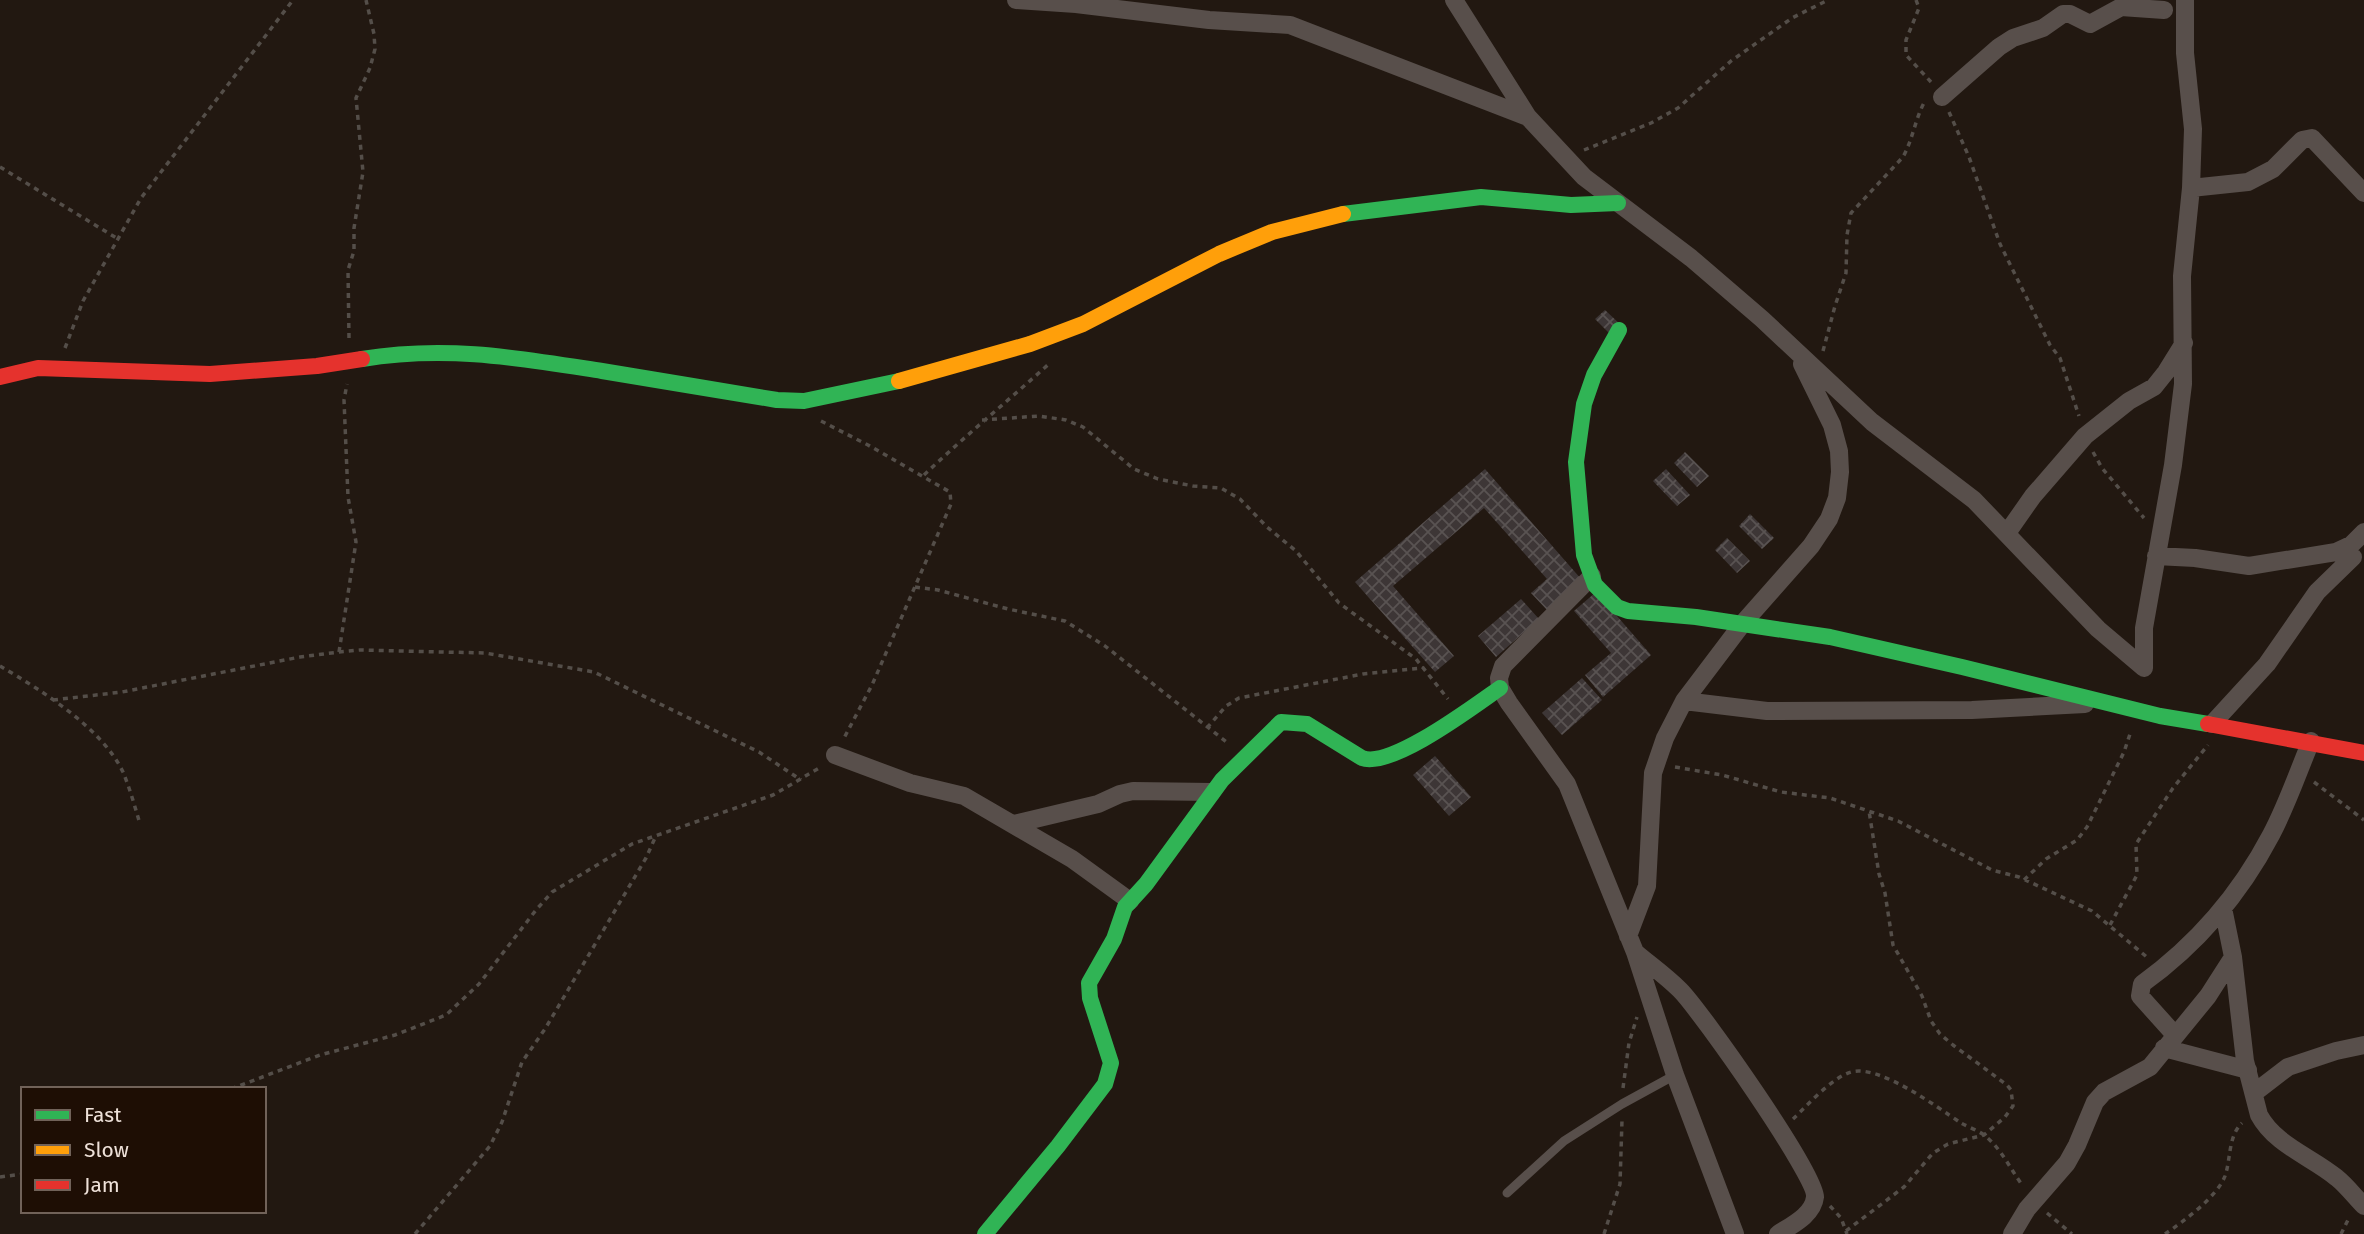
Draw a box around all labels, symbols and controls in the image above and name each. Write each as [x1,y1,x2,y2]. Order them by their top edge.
legend [21,1087,266,1213]
text: Fast [84,1102,122,1128]
text: Slow [84,1137,129,1163]
text: Jam [84,1172,120,1198]

